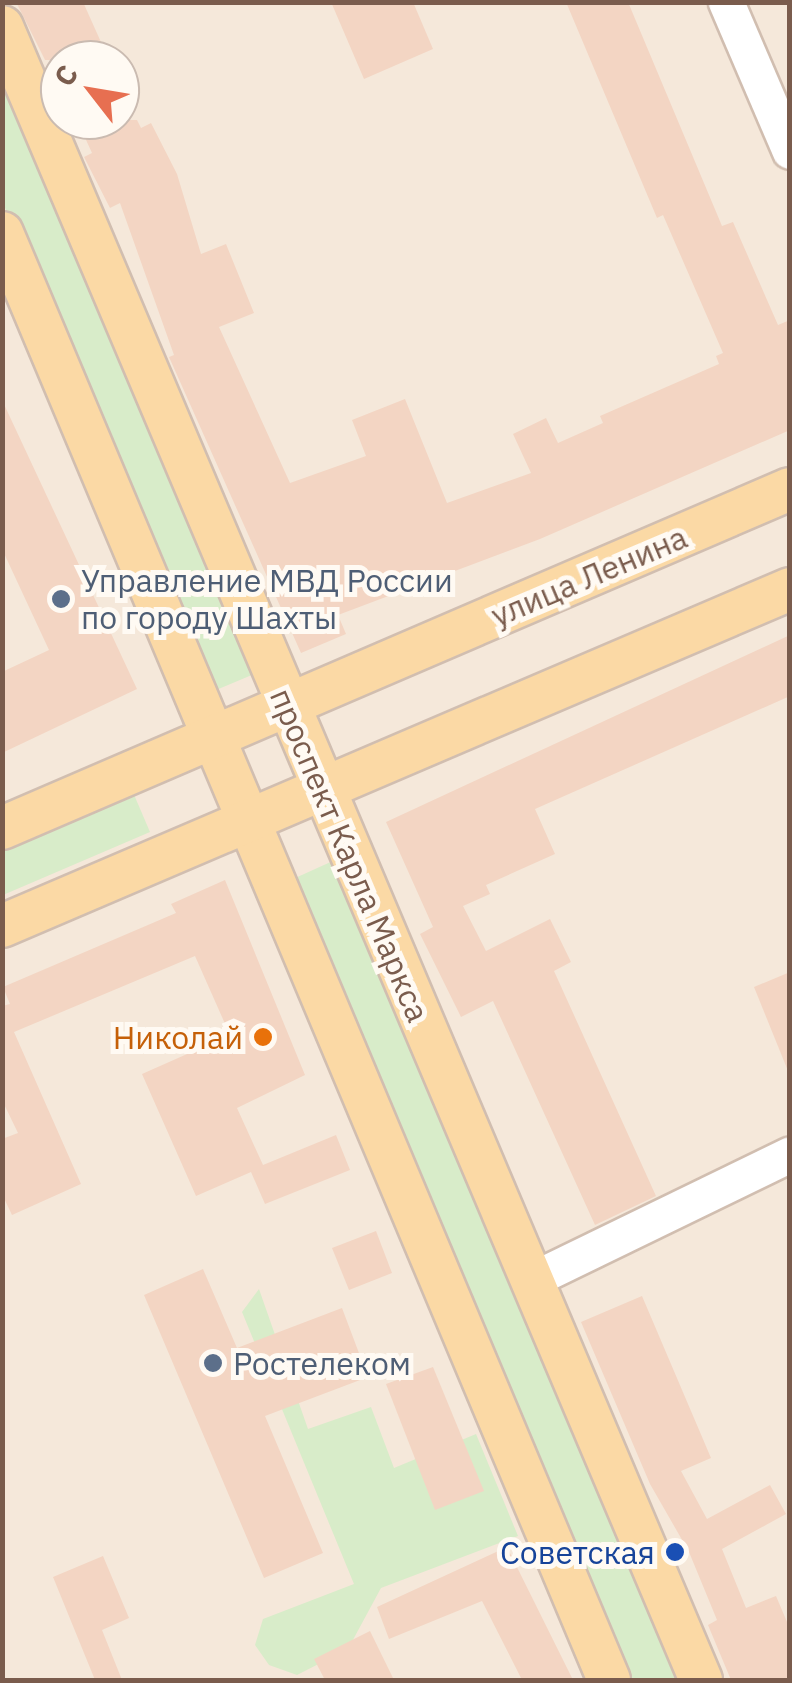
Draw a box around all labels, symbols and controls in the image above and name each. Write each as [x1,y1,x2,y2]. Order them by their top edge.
north arrow [40,40,140,140]
text: С [45,58,86,93]
street label: улица Ленина [485,517,693,635]
place label: Управление МВД России по городу Шахты [81,562,453,637]
marker: Управление МВД России по городу Шахты [50,588,72,610]
street label: проспект Карла Маркса [262,683,438,1027]
place label: Николай [113,1018,243,1056]
marker: Николай [252,1026,274,1048]
place label: Ростелеком [233,1344,411,1382]
marker: Ростелеком [202,1352,224,1374]
place label: Советская [500,1533,655,1571]
marker: Советская [664,1541,686,1563]

